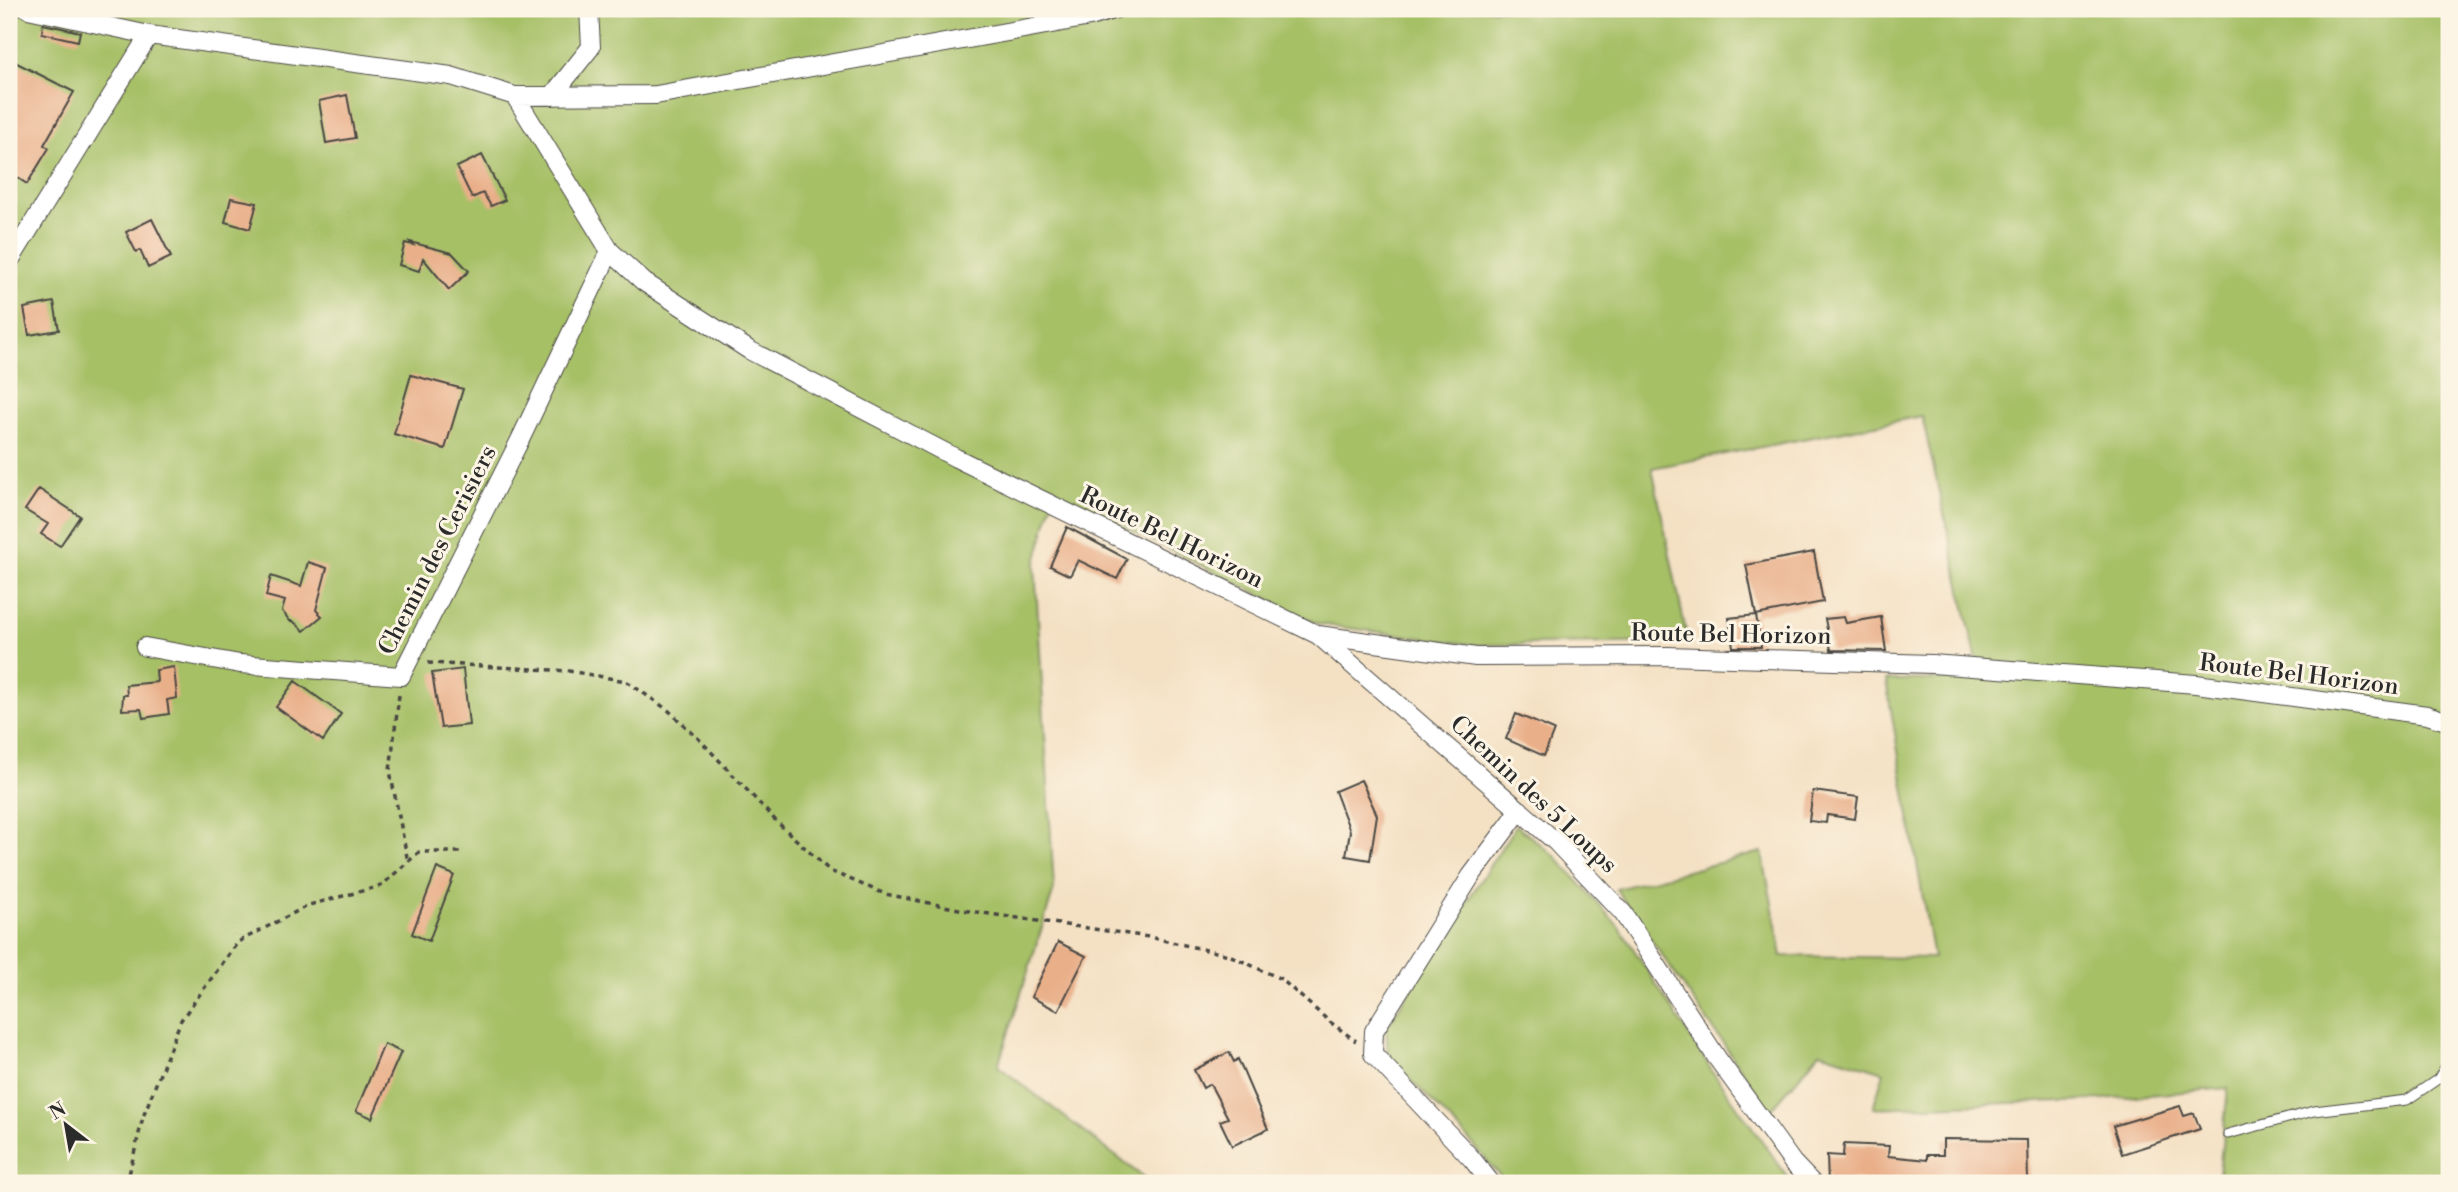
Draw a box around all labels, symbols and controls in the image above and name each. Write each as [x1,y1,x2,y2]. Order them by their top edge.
street label: Chemin des Cerisiers [372,441,504,660]
street label: Route Bel Horizon [1075,480,1268,595]
street label: Route Bel Horizon [1630,618,1832,652]
street label: Route Bel Horizon [2197,648,2400,702]
street label: Chemin des 5 Loups [1443,709,1623,880]
north arrow [32,1090,102,1160]
text: N [45,1097,70,1125]

